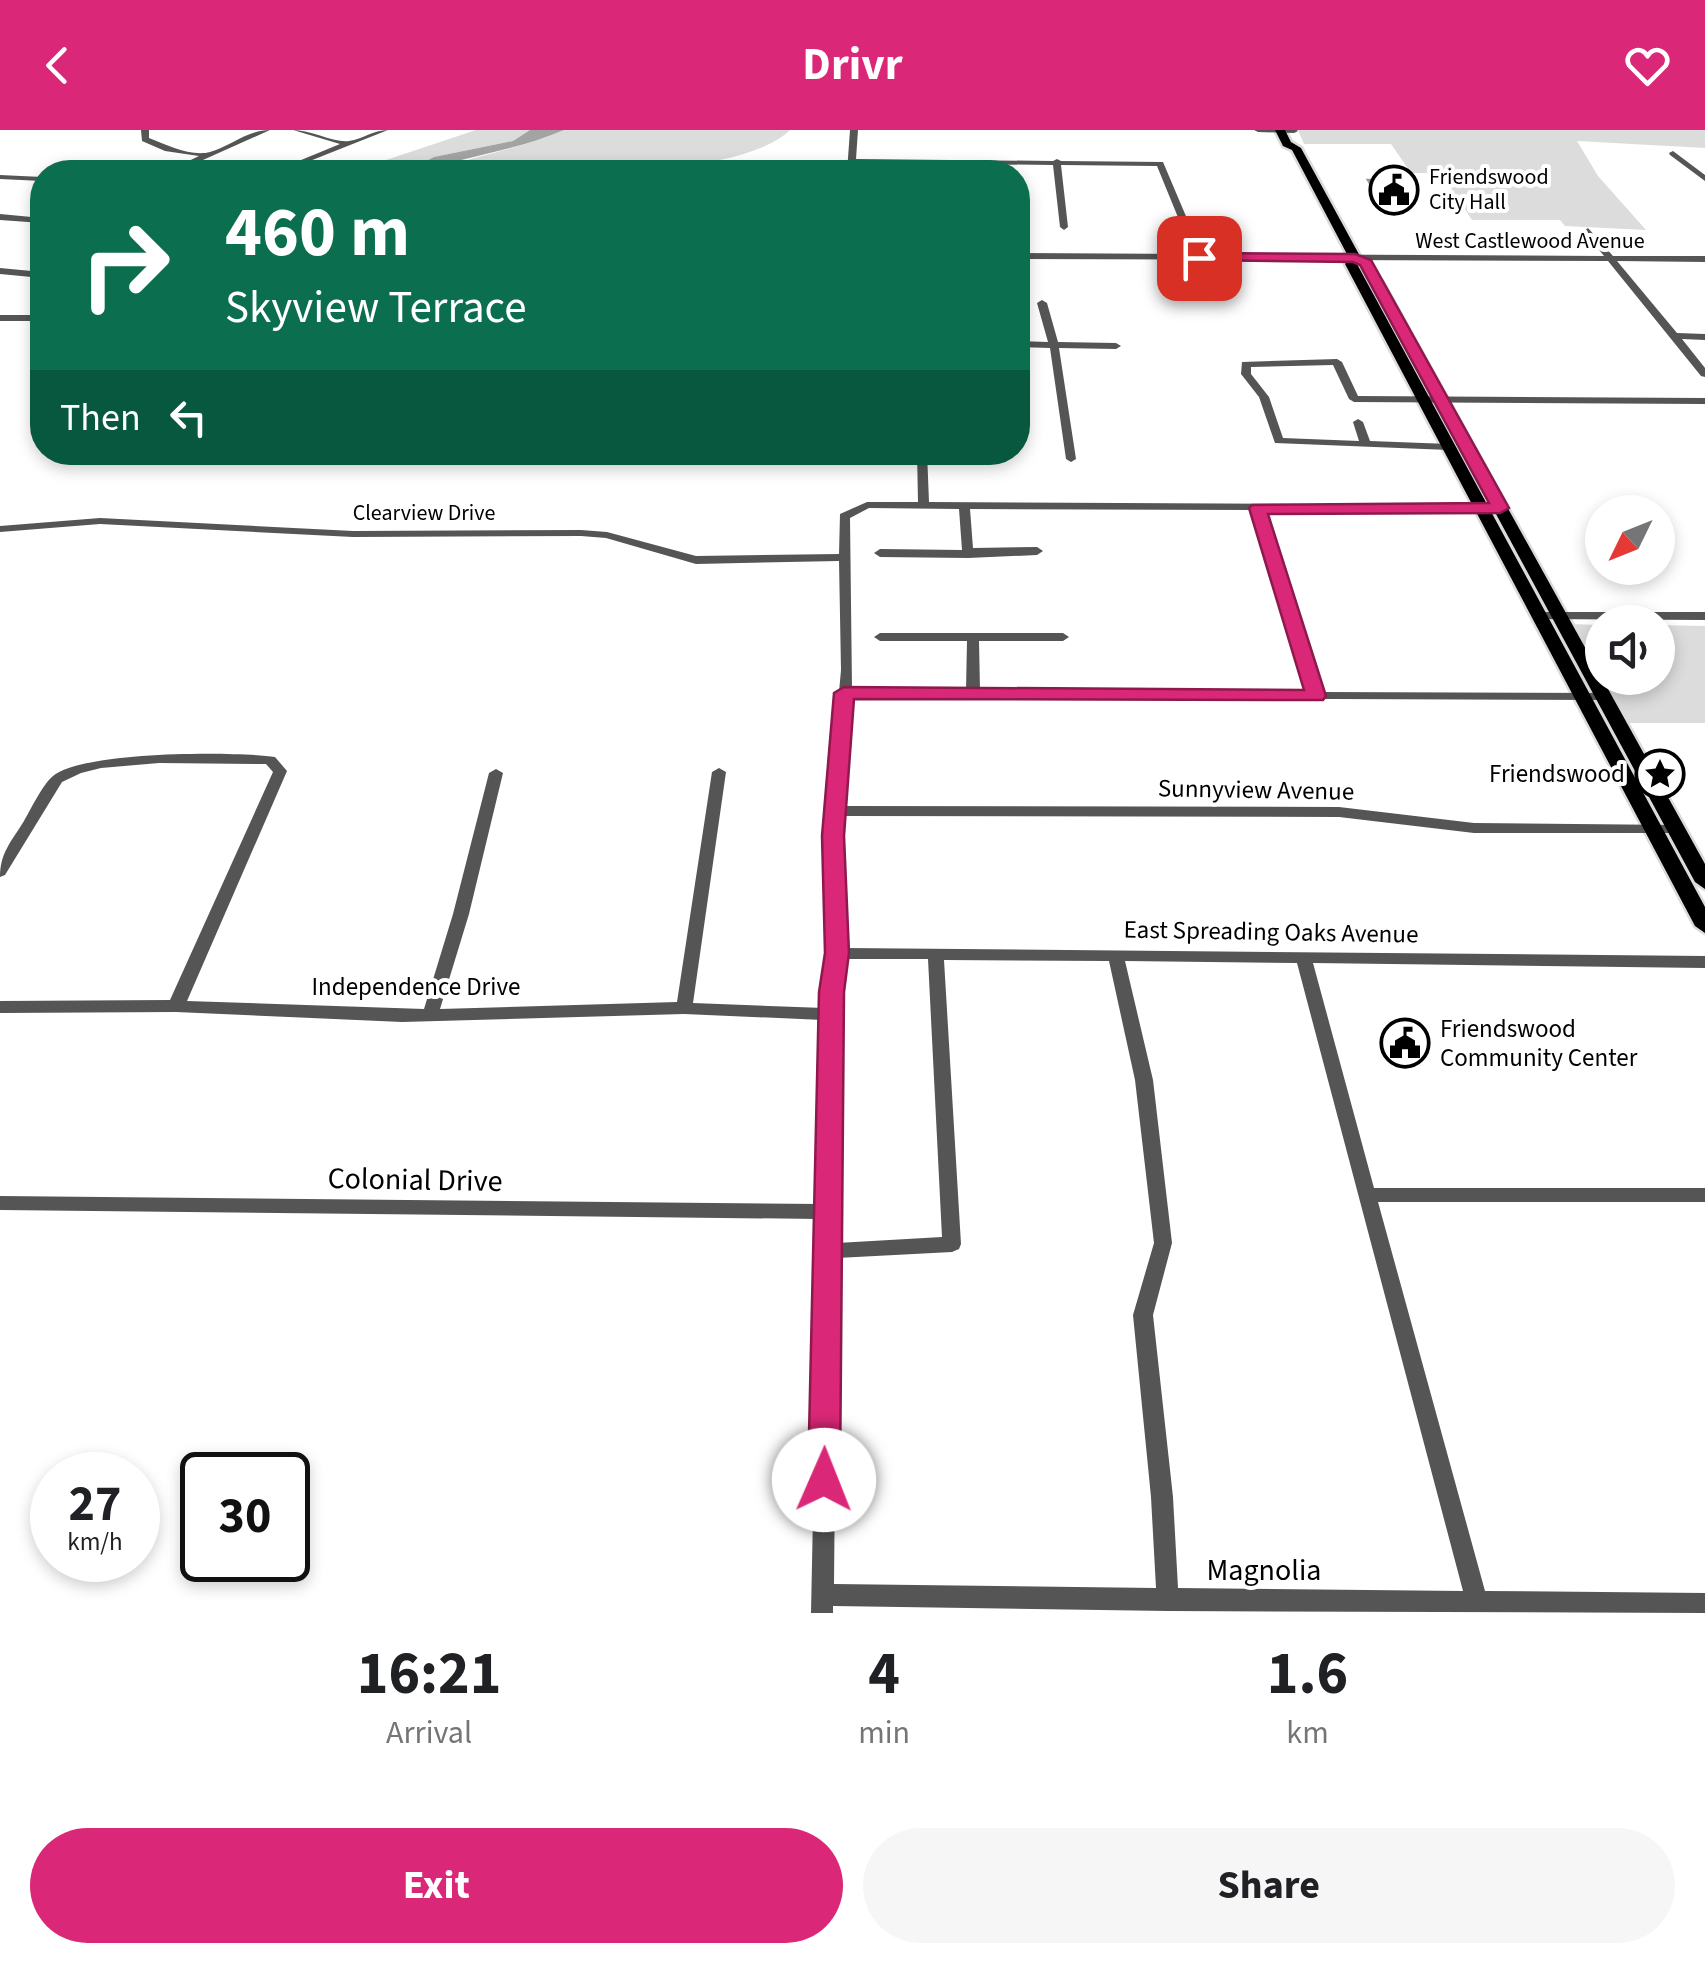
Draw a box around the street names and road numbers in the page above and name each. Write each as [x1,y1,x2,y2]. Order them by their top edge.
street label: West Castlewood Avenue [1415,225,1645,257]
street label: Clearview Drive [353,497,495,529]
street label: Sunnyview Avenue [1158,770,1354,810]
street label: East Spreading Oaks Avenue [1123,911,1419,953]
street label: Independence Drive [312,969,520,1005]
street label: Colonial Drive [327,1157,503,1203]
street label: Magnolia [1207,1549,1321,1592]

